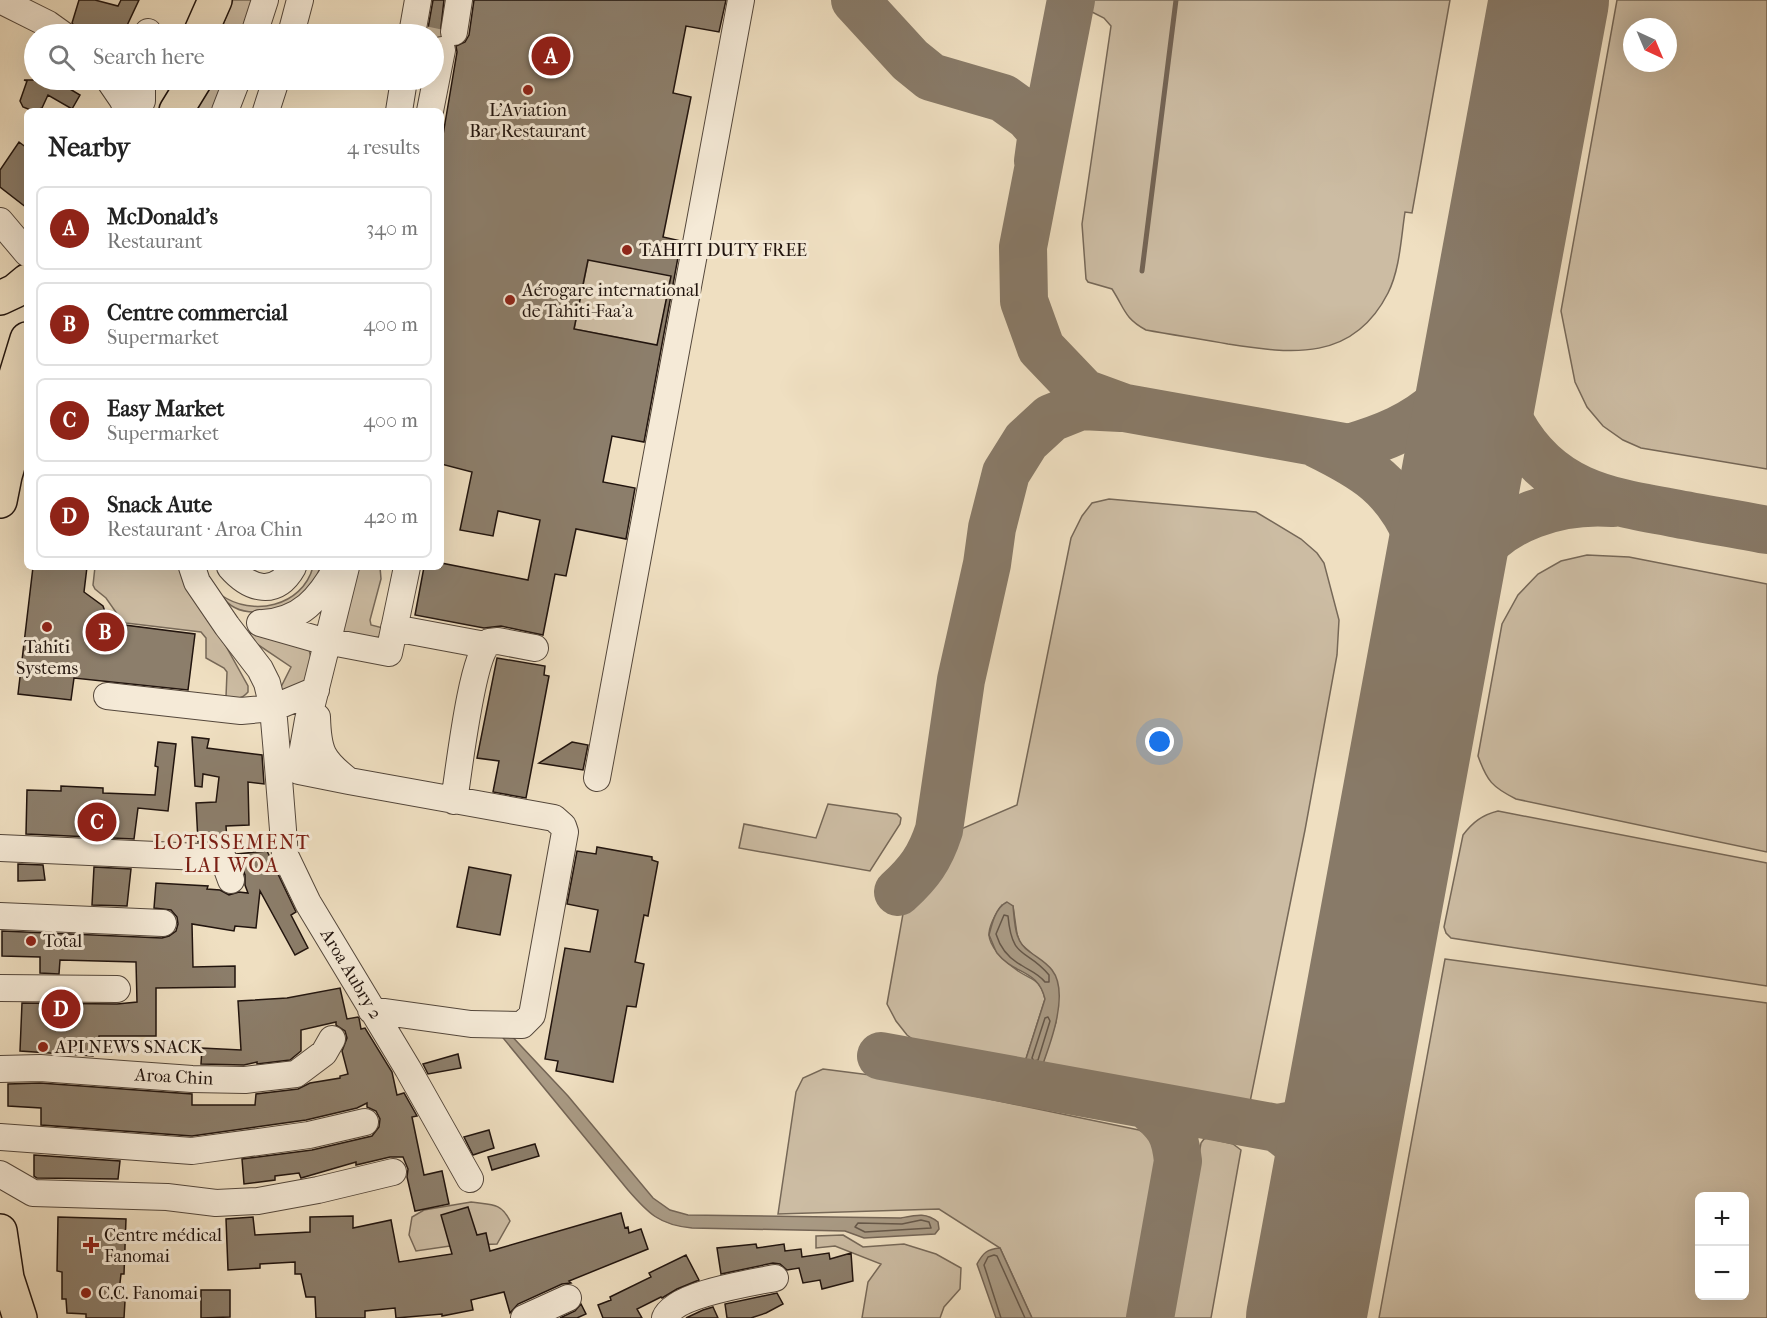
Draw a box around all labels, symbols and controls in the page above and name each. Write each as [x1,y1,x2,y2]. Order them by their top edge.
north arrow [1623,18,1677,72]
search box [24,24,444,90]
pin: A [532,34,570,78]
icon: search [45,41,78,74]
text: Search here [93,44,205,70]
marker: L’Aviation Bar Restaurant [521,83,535,97]
place label: L’Aviation Bar Restaurant [469,100,587,142]
text: Nearby [48,132,130,163]
text: 4 results [347,136,420,159]
text: McDonald's [107,204,218,230]
text: A [63,217,76,240]
text: 340 m [366,217,418,240]
text: Restaurant [107,230,203,253]
place label: TAHITI DUTY FREE [639,240,807,261]
marker: TAHITI DUTY FREE [620,243,634,257]
place label: Aérogare international de Tahiti-Faa'a [521,280,699,322]
marker: Aérogare international de Tahiti-Faa'a [503,293,517,307]
text: Centre commercial [107,300,288,326]
text: B [63,313,76,336]
text: 400 m [363,313,418,336]
text: Supermarket [107,326,219,349]
text: Easy Market [107,396,224,422]
text: C [63,409,76,432]
text: 400 m [363,409,418,432]
text: Supermarket [107,422,219,445]
text: Snack Aute [107,492,212,518]
text: D [62,505,77,528]
text: 420 m [364,505,418,528]
text: Restaurant · Aroa Chin [107,518,302,541]
pin: B [86,610,124,654]
marker: Tahiti Systems [40,620,54,634]
place label: Tahiti Systems [16,637,78,679]
your location [1145,727,1174,756]
pin: C [78,800,116,844]
district label: LOTISSEMENT LAI WOA [153,831,311,877]
street label: Aroa Aubry 2 [315,924,386,1023]
place label: Total [43,931,82,952]
marker: Total [24,934,38,948]
pin: D [42,986,80,1032]
place label: API NEWS SNACK [54,1037,204,1058]
marker: API NEWS SNACK [36,1040,50,1054]
street label: Aroa Chin [133,1064,214,1090]
map controls [1695,1192,1749,1300]
button: + [1695,1192,1749,1246]
place label: Centre médical Fanomai [104,1225,222,1267]
marker: Centre médical Fanomai [82,1236,100,1254]
button: − [1695,1246,1749,1300]
place label: C.C. Fanomai [98,1283,199,1304]
marker: C.C. Fanomai [79,1286,93,1300]

